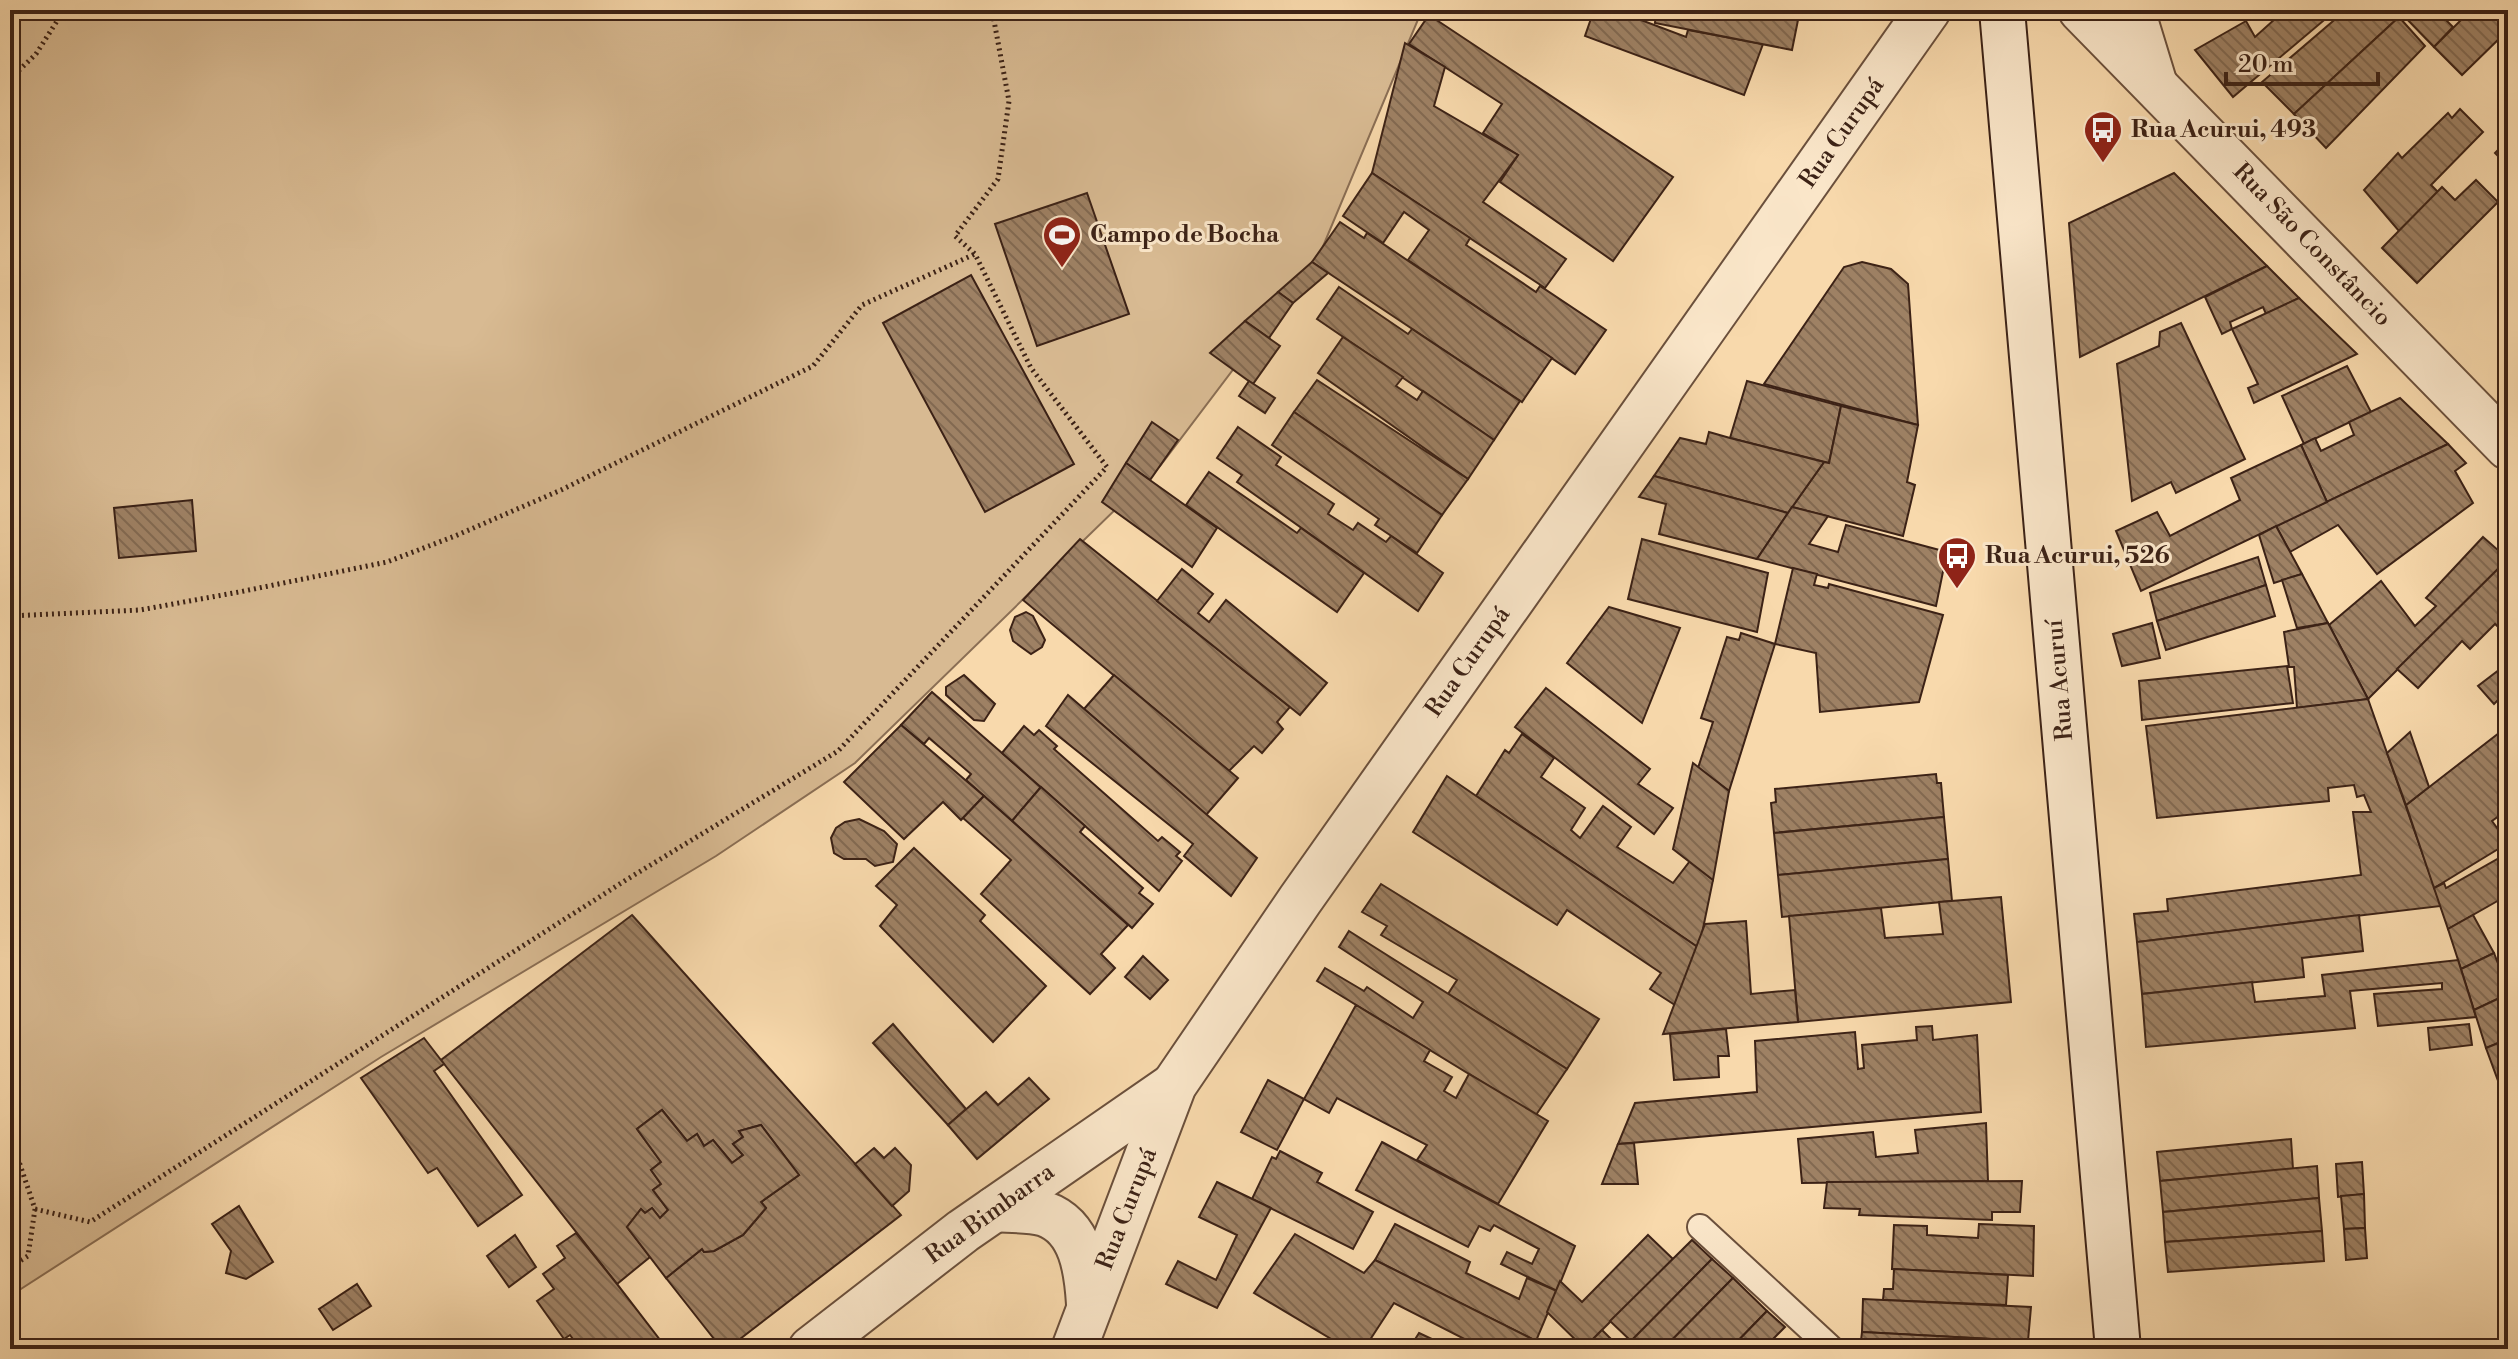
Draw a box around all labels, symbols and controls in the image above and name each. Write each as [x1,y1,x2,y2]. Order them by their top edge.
scale bar [2226,36,2378,86]
text: 20 m [2238,50,2294,80]
street label: Rua Curupá [1793,71,1892,194]
bus stop icon: Rua Acurui, 493 [2082,109,2124,164]
place label: Rua Acurui, 493 [2131,115,2316,145]
street label: Rua São Constâncio [2226,157,2398,333]
sports icon: Campo de Bocha [1041,214,1083,269]
place label: Campo de Bocha [1090,220,1280,250]
bus stop icon: Rua Acurui, 526 [1936,535,1978,590]
place label: Rua Acurui, 526 [1985,541,2170,571]
street label: Rua Curupá [1419,600,1518,723]
street label: Rua Acuruí [2040,617,2080,742]
street label: Rua Curupá [1090,1143,1164,1274]
street label: Rua Bimbarra [920,1157,1061,1271]

